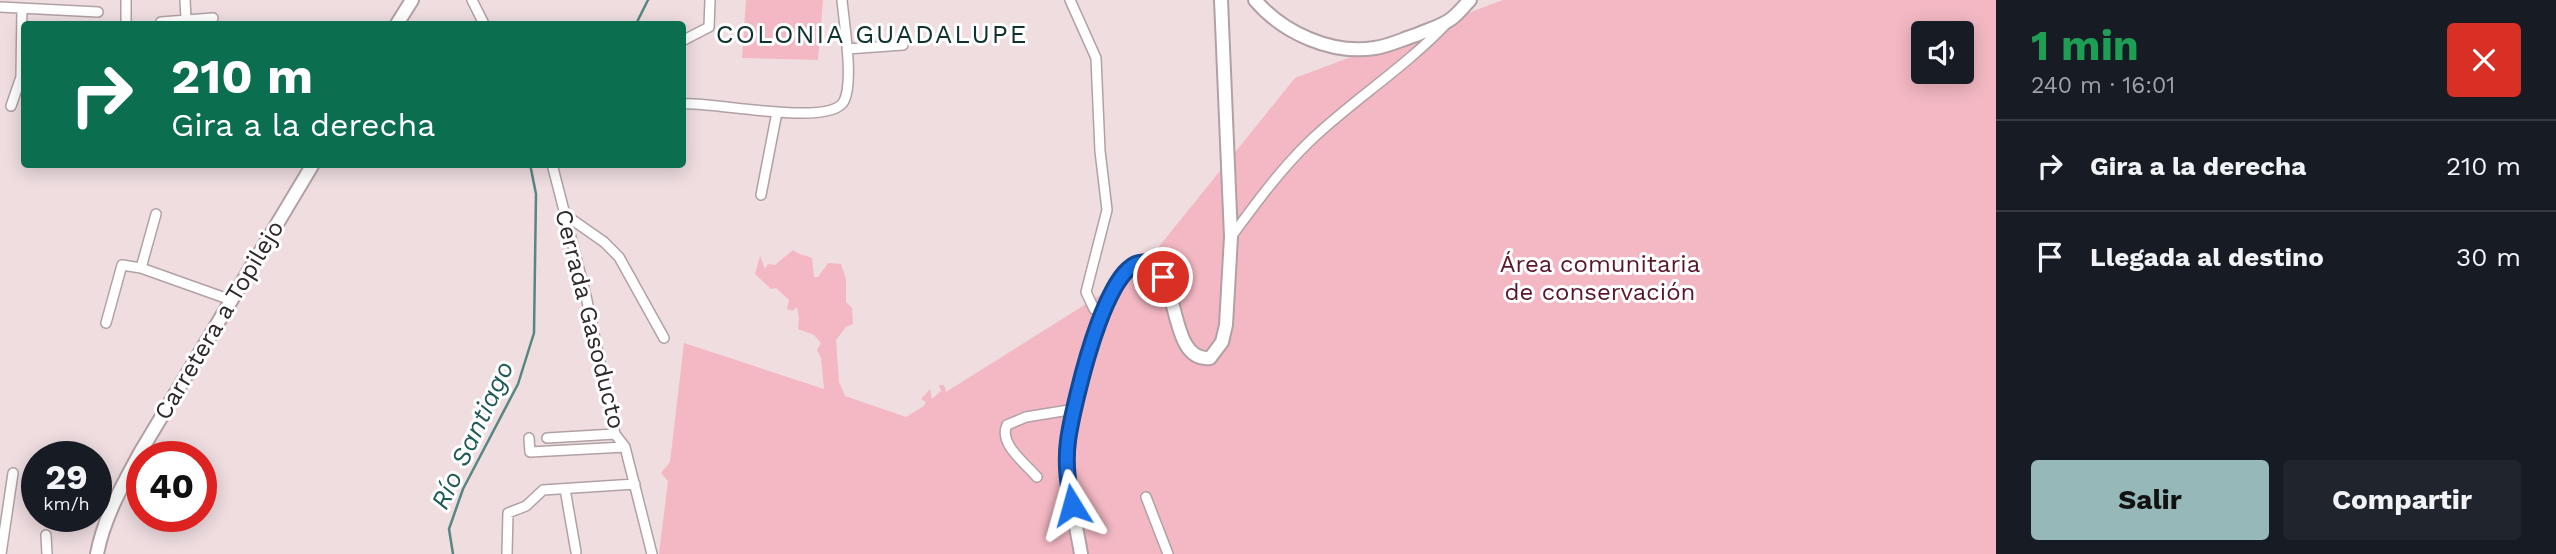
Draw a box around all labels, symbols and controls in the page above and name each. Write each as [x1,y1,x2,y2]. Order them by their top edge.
district label: COLONIA GUADALUPE [716,19,1028,49]
map controls [1911,21,1974,84]
button: sound [1911,21,1974,84]
text: 1 min [2031,21,2139,70]
button: close [2447,23,2521,97]
text: 210 m [171,47,313,105]
icon: right [56,49,147,140]
text: 240 m · 16:01 [2031,72,2175,99]
text: Gira a la derecha [171,106,435,144]
icon: right [2031,147,2069,185]
text: Gira a la derecha [2090,151,2306,181]
text: 210 m [2446,151,2521,181]
street label: Cerrada Gasoducto [549,206,631,432]
street label: Carretera a Topilejo [148,215,290,425]
icon: arrive [2031,238,2069,276]
text: Llegada al destino [2090,242,2324,272]
text: 30 m [2456,242,2521,272]
pin [1133,247,1193,307]
park label: Área comunitaria de conservación [1500,250,1700,306]
icon: arrive [1144,258,1182,296]
water label: Río Santiago [425,356,519,514]
speed limit sign: 40 [126,441,217,532]
text: 29 [45,456,88,498]
button: Salir [2031,460,2269,540]
button: Compartir [2283,460,2521,540]
position arrow [1035,468,1109,542]
text: km/h [43,493,90,514]

